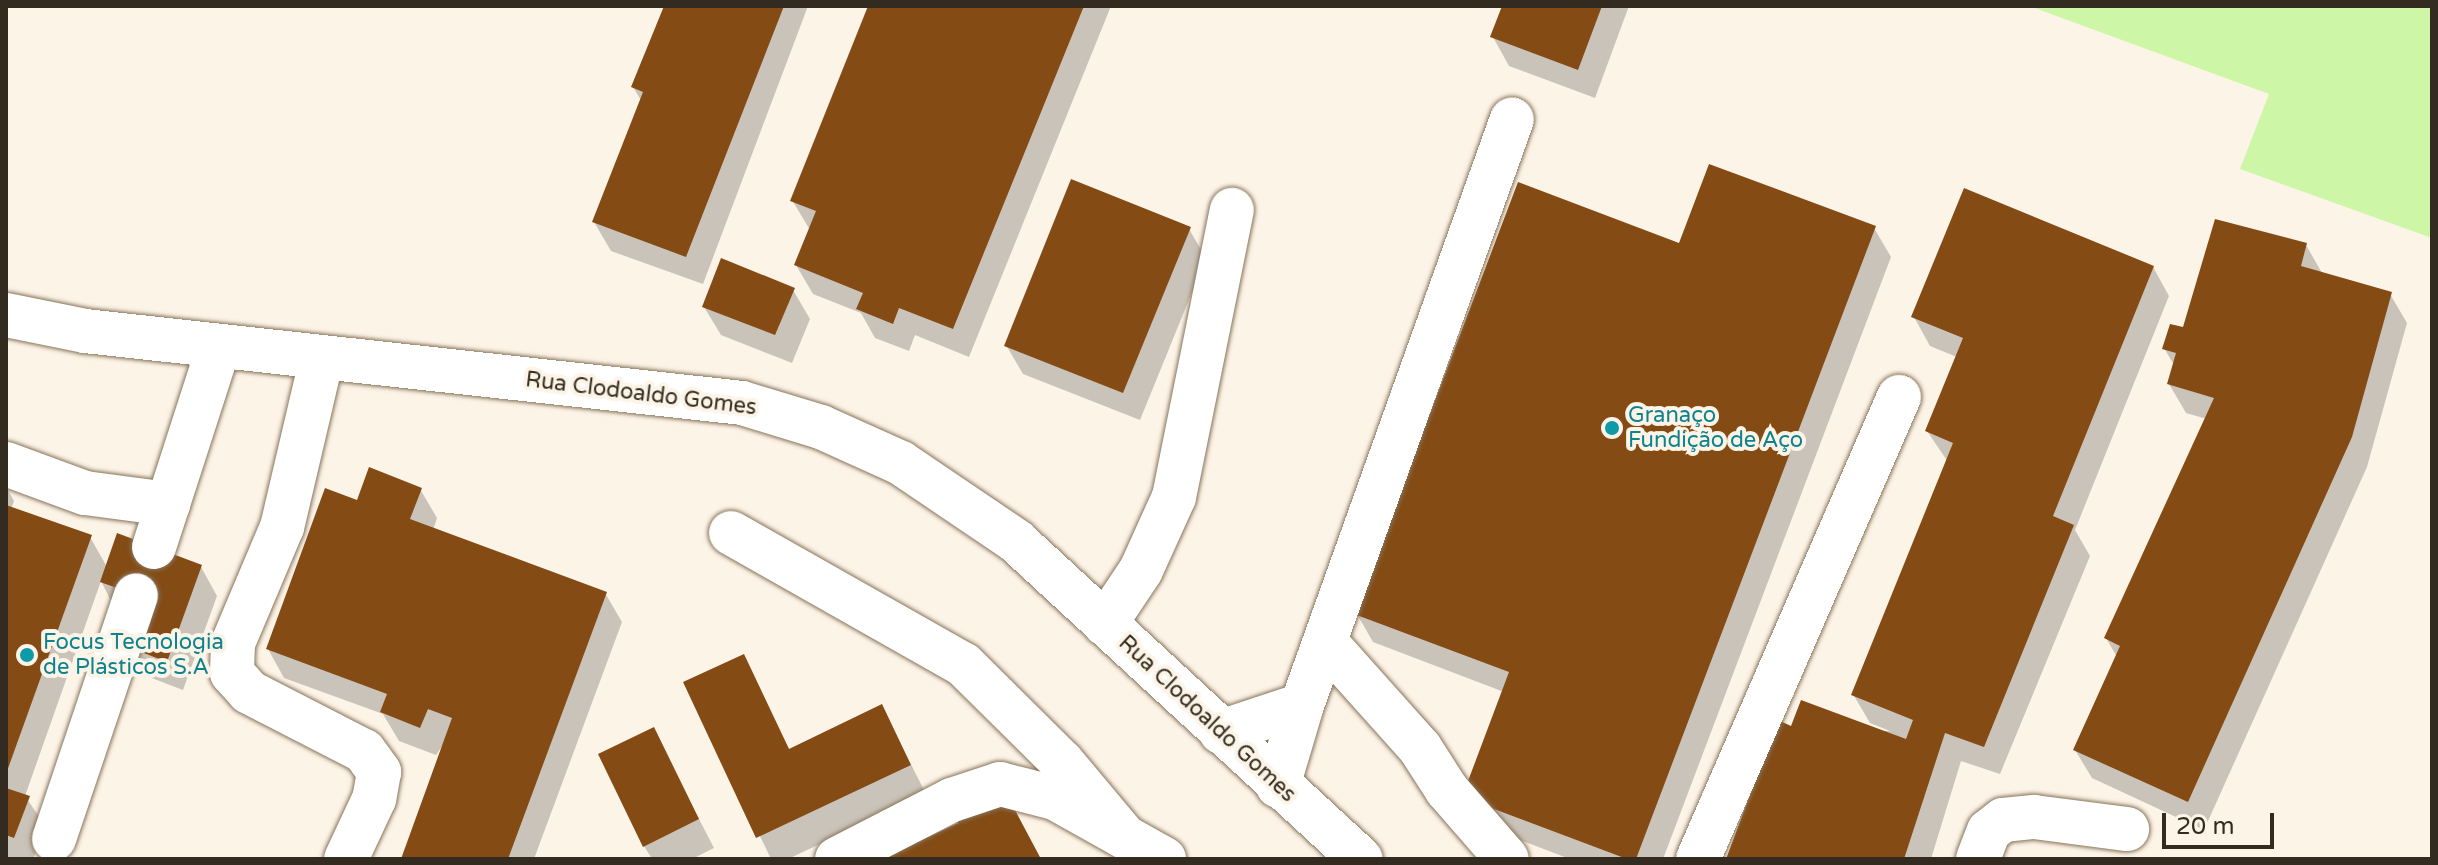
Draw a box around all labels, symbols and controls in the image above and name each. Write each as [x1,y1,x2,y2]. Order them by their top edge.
street label: Rua Clodoaldo Gomes [524,367,758,421]
place label: Granaço Fundição de Aço [1628,402,1803,454]
marker: Granaço Fundição de Aço [1603,419,1621,437]
place label: Focus Tecnologia de Plásticos S.A [43,629,224,680]
street label: Rua Clodoaldo Gomes [1113,630,1301,808]
marker: Focus Tecnologia de Plásticos S.A [18,646,36,664]
scale bar [2166,797,2278,847]
text: 20 m [2176,812,2234,841]

